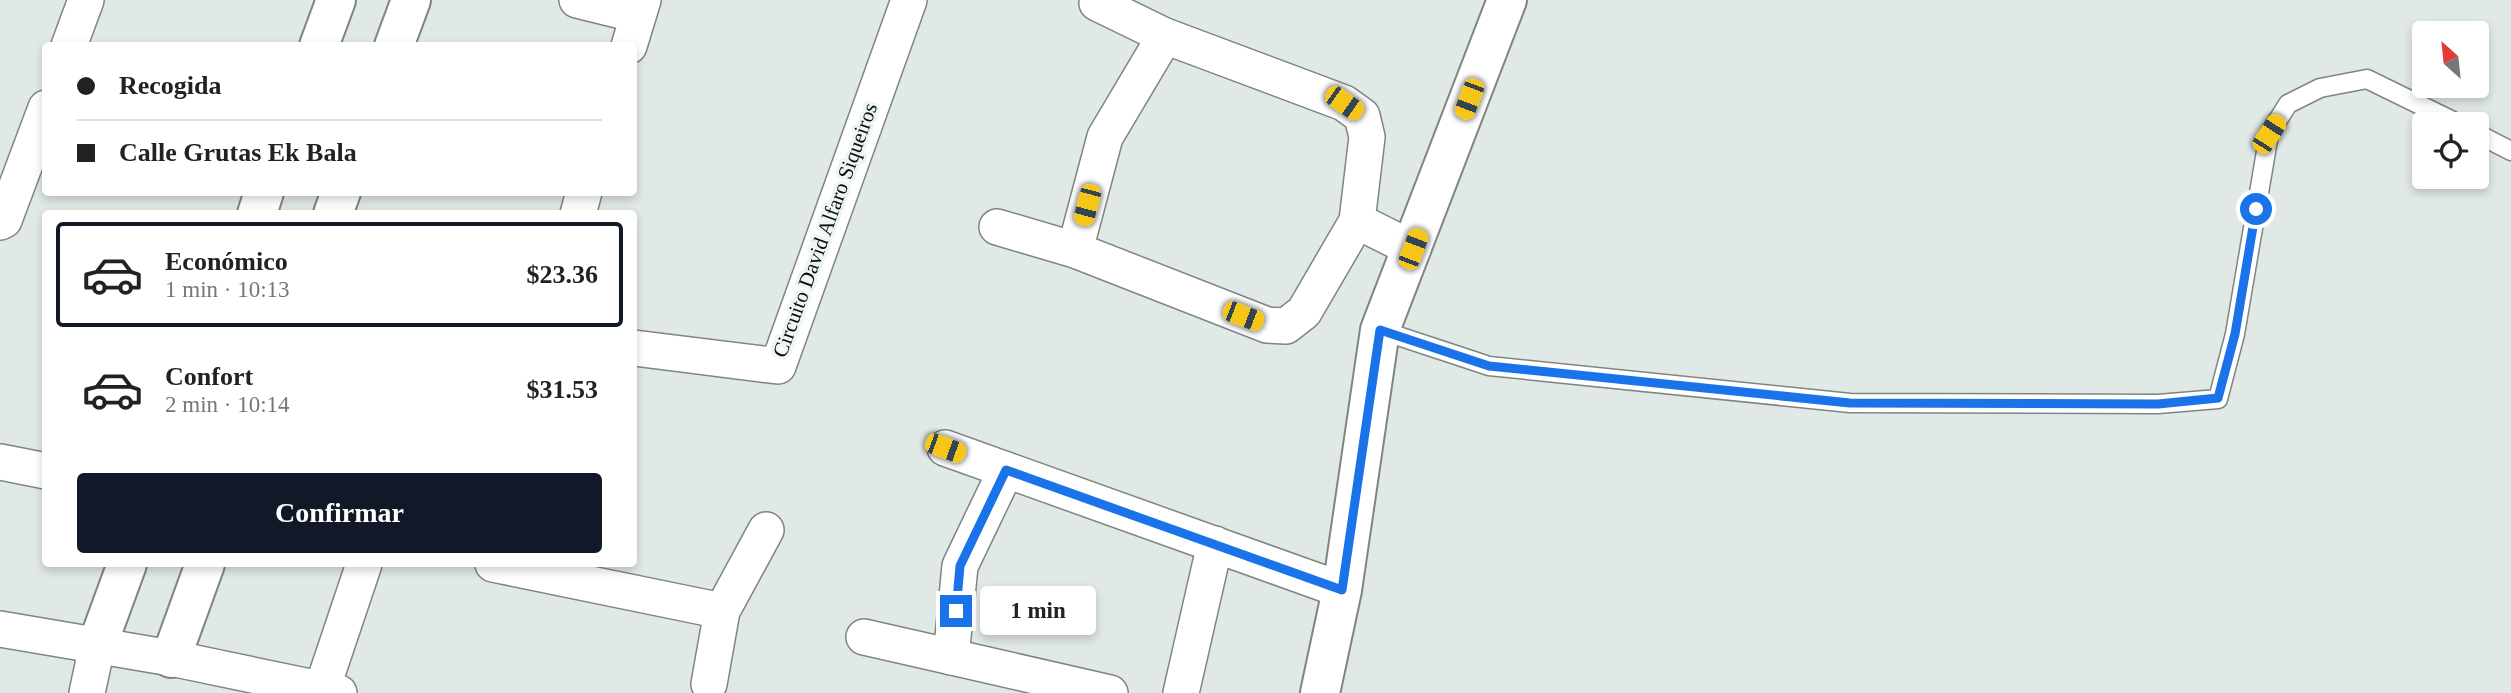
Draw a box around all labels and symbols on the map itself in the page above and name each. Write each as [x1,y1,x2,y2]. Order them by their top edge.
north arrow [2412,21,2488,98]
car [1452,76,1487,122]
car [1321,82,1368,124]
street label: Circuito David Alfaro Siqueiros [768,100,882,360]
car [2249,111,2290,157]
car [1072,182,1103,228]
route start [2240,193,2272,225]
car [1396,226,1431,272]
car [1220,299,1267,333]
car [922,431,969,465]
callout: 1 min [981,586,1096,636]
route end [940,595,972,627]

